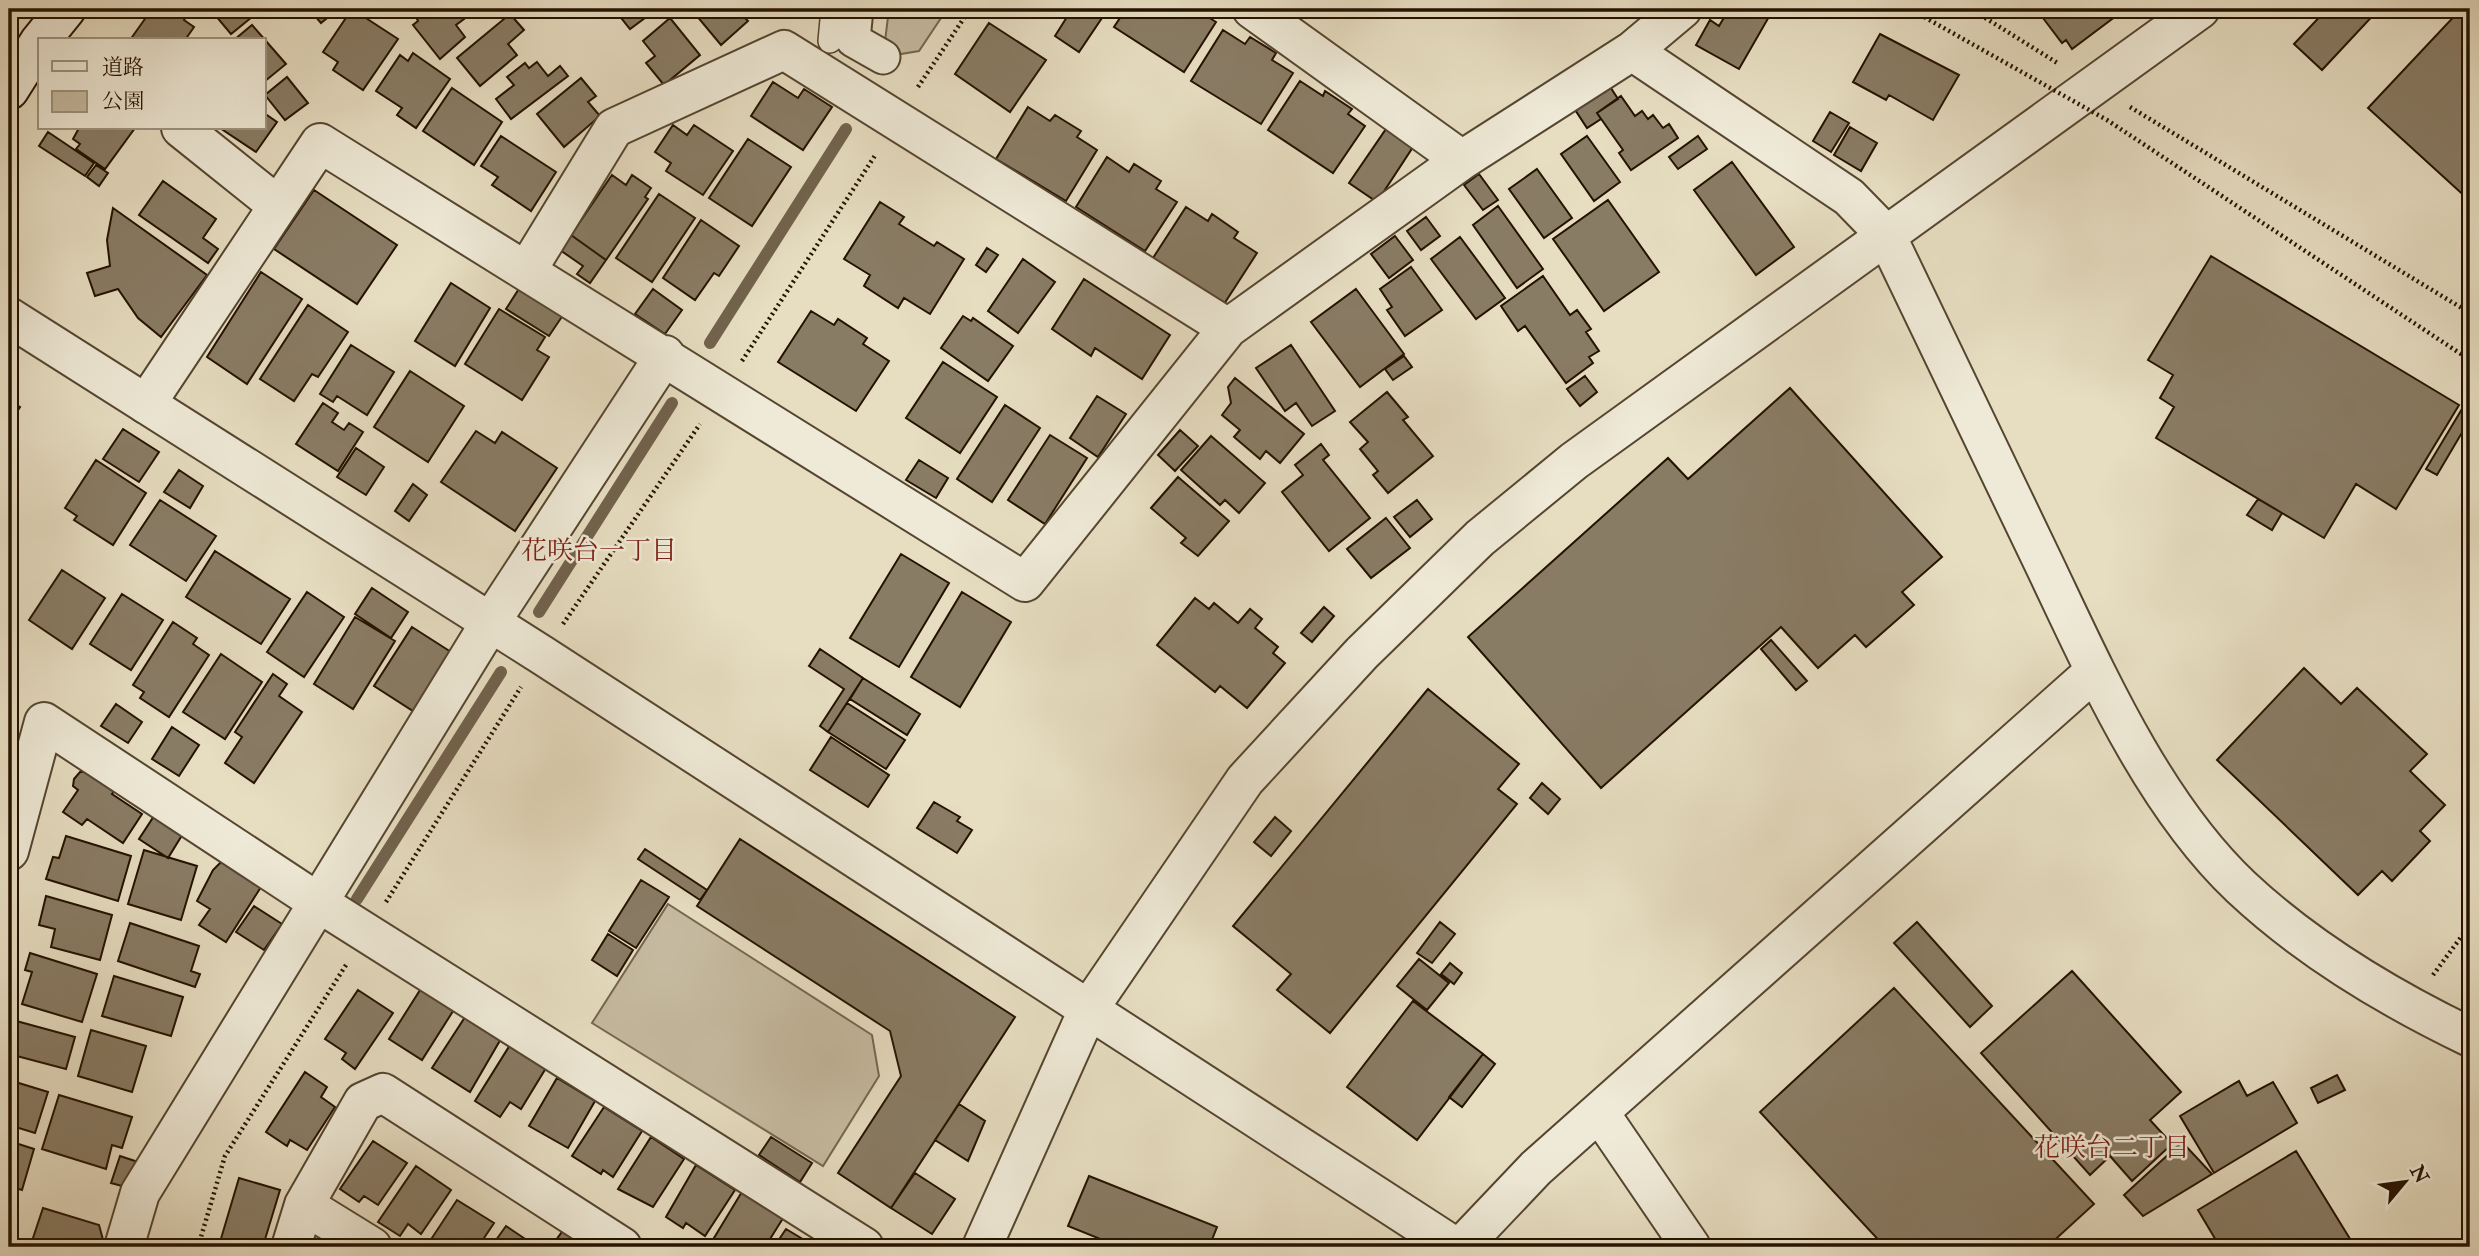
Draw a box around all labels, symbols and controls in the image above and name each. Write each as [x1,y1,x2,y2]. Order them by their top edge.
legend [38,38,266,130]
text: 道路 [102,54,144,81]
text: 公園 [102,88,144,115]
district label: 花咲台一丁目 [521,535,677,567]
district label: 花咲台二丁目 [2034,1132,2190,1164]
north arrow [2370,1148,2440,1218]
text: N [2404,1160,2434,1188]

